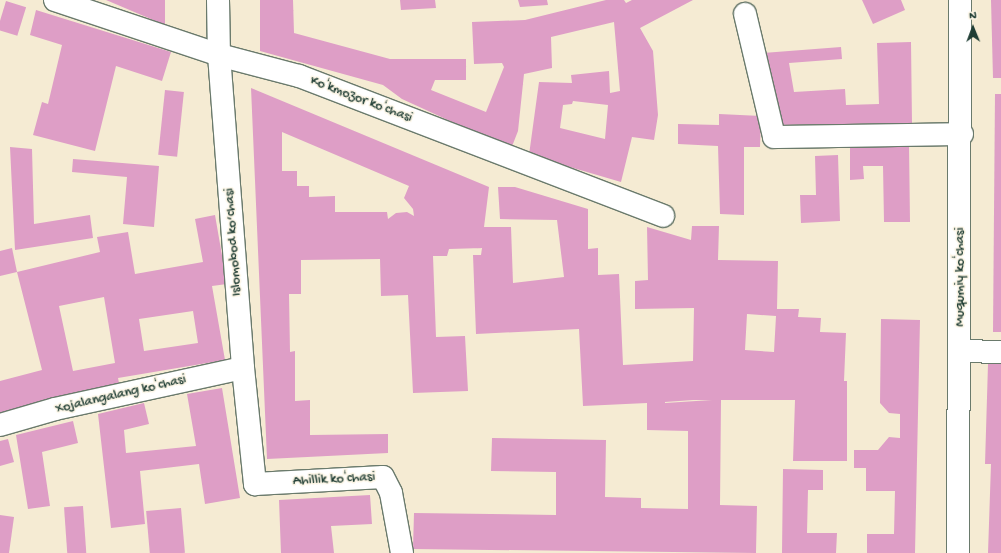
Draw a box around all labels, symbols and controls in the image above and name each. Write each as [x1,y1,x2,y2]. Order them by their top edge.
north arrow [953,8,993,48]
text: N [969,10,976,22]
street label: Koʻkmozor koʻchasi [308,73,414,127]
street label: Islomobod ko‘chasi [222,187,246,297]
street label: Muqumiy koʻchasi [953,227,969,327]
street label: Xojalangalang koʻchasi [54,372,188,418]
street label: Ahillik koʻchasi [292,469,376,491]

